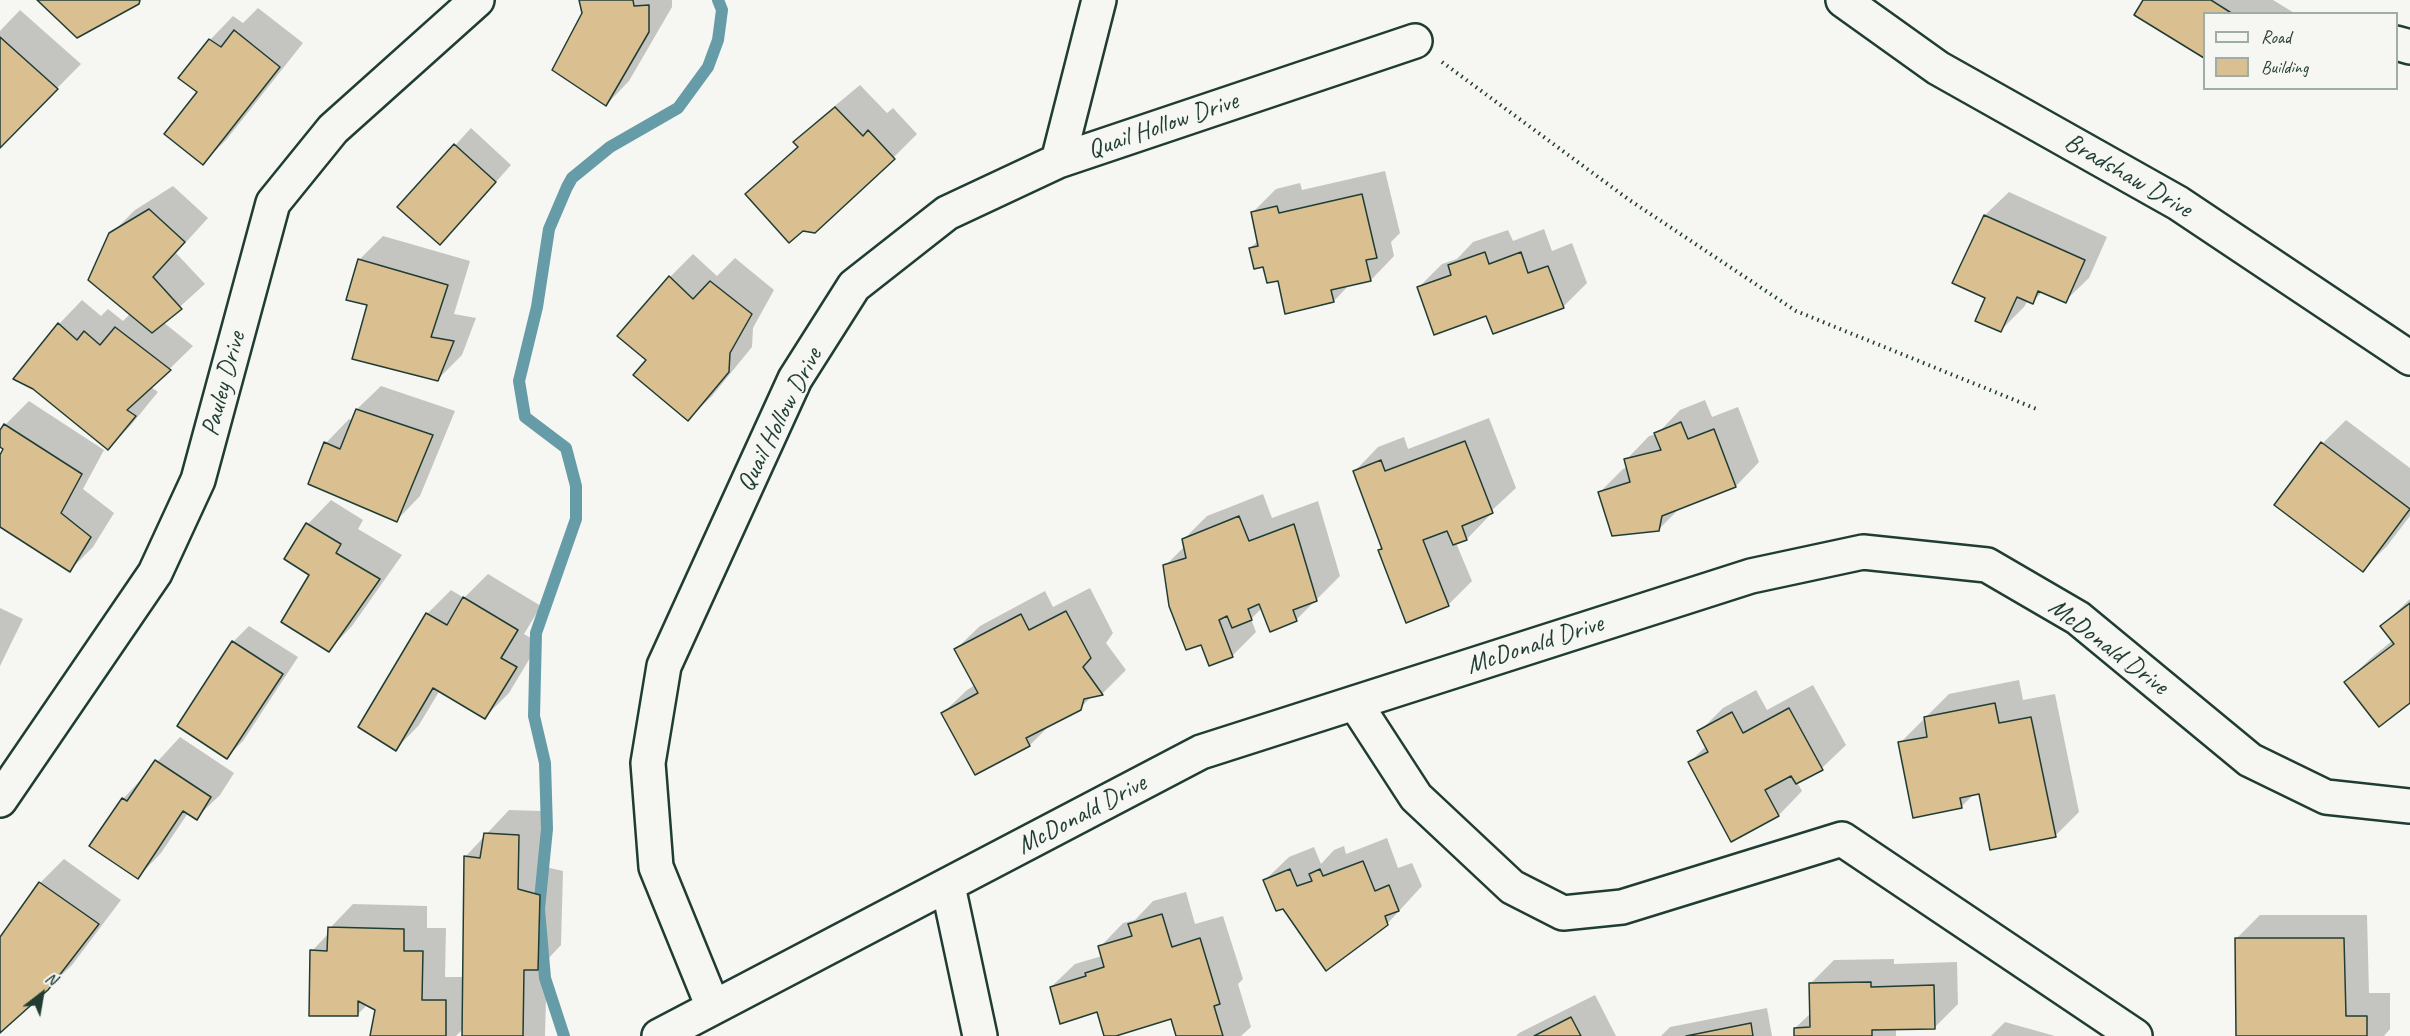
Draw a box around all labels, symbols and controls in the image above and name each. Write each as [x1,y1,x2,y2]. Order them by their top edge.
legend [2203,12,2398,90]
text: Road [2261,26,2291,48]
text: Building [2261,56,2308,78]
street label: Quail Hollow Drive [1084,86,1242,166]
street label: Bradshaw Drive [2059,127,2197,225]
street label: Pauley Drive [195,328,253,440]
street label: Quail Hollow Drive [730,343,830,497]
street label: McDonald Drive [2042,592,2174,702]
street label: McDonald Drive [1463,608,1607,682]
street label: McDonald Drive [1012,768,1152,862]
north arrow [12,964,72,1024]
text: N [42,967,61,990]

